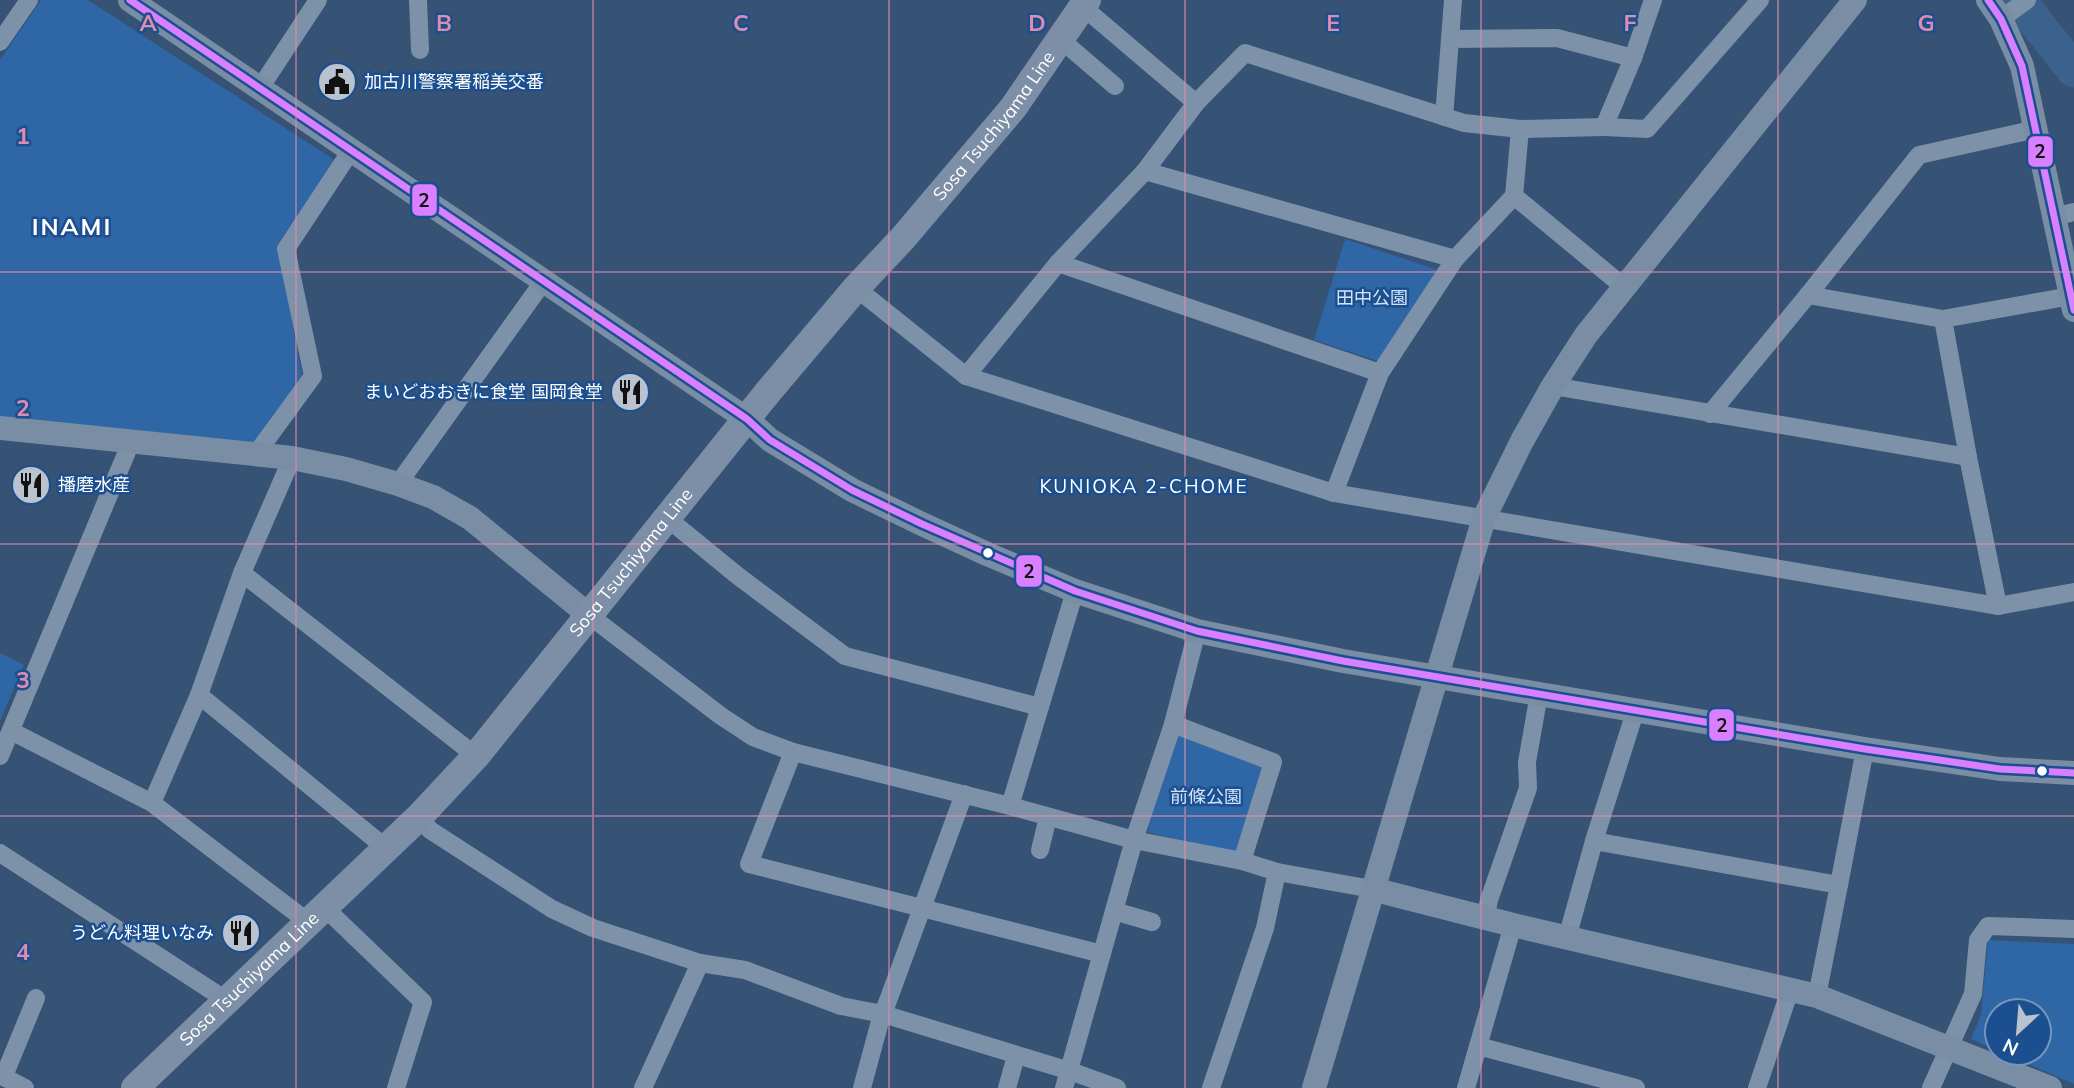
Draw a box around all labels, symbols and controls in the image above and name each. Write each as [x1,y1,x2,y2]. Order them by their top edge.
text: A [139,8,157,37]
text: B [436,8,452,37]
text: C [733,8,749,37]
text: D [1028,8,1046,37]
text: E [1326,8,1340,37]
text: F [1623,8,1637,37]
text: G [1917,8,1935,37]
street label: Sosa Tsuchiyama Line [928,46,1060,205]
public building icon: 加古川警察署稲美交番 [316,61,358,103]
place label: 加古川警察署稲美交番 [364,70,544,93]
text: 1 [16,121,30,150]
line badge: 2 [2027,135,2054,168]
text: 2 [2034,139,2046,163]
line badge: 2 [411,183,438,217]
text: 2 [418,188,430,212]
district label: INAMI [32,211,112,241]
park label: 田中公園 [1336,286,1408,309]
restaurant icon: まいどおおきに食堂 国岡食堂 [609,371,651,413]
place label: まいどおおきに食堂 国岡食堂 [364,380,603,403]
text: 2 [16,393,30,422]
restaurant icon: 播磨水産 [10,464,52,506]
place label: 播磨水産 [58,473,130,496]
district label: KUNIOKA 2-CHOME [1039,474,1249,498]
street label: Sosa Tsuchiyama Line [564,483,697,641]
unlabelled marker [981,546,995,560]
line badge: 2 [1015,554,1043,588]
text: 2 [1023,559,1035,583]
text: 3 [16,665,30,694]
line badge: 2 [1708,708,1735,742]
text: 2 [1716,713,1728,737]
unlabelled marker [2035,764,2049,778]
park label: 前條公園 [1170,785,1242,808]
street label: Sosa Tsuchiyama Line [174,907,324,1051]
restaurant icon: うどん料理いなみ [220,912,262,954]
place label: うどん料理いなみ [70,921,214,944]
text: 4 [16,937,30,966]
north arrow [1983,997,2053,1067]
text: N [1999,1033,2022,1061]

